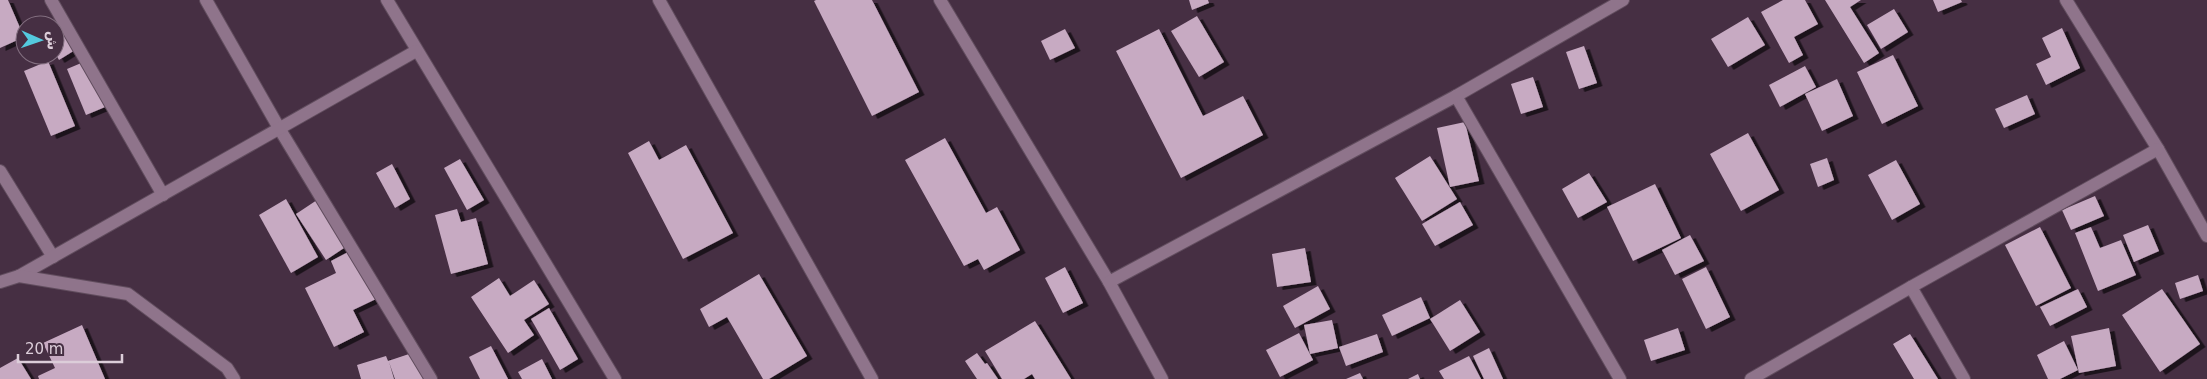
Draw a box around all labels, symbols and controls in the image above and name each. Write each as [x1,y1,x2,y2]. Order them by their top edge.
north arrow [15,15,65,65]
text: ش [45,31,61,50]
scale bar [18,332,121,364]
text: 20 m [25,340,63,358]

